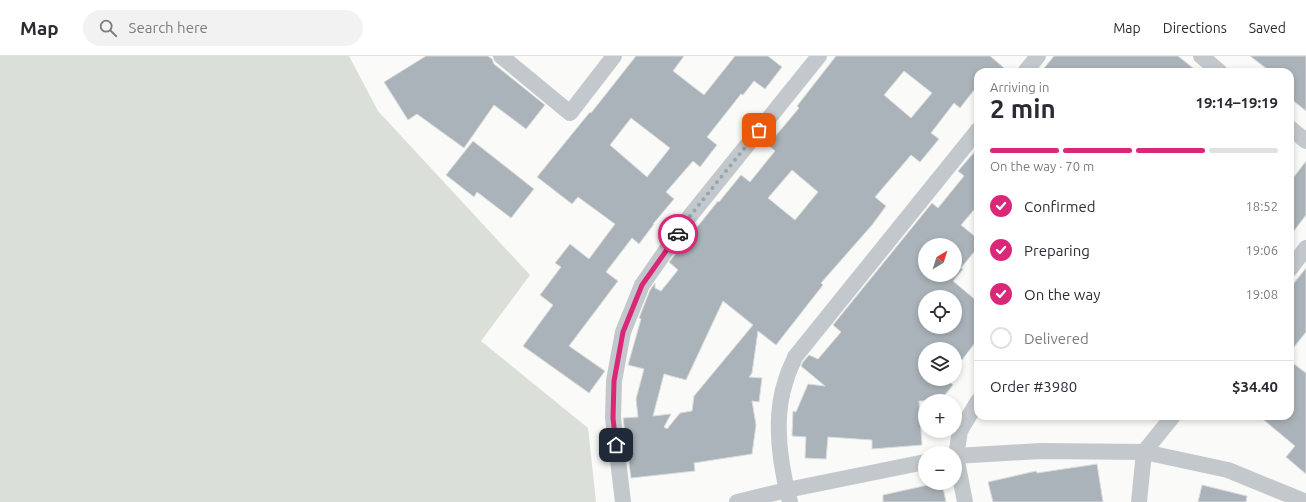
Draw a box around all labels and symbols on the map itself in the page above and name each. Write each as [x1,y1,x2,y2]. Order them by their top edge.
pin [742,113,776,147]
courier [658,214,698,254]
north arrow [918,238,962,282]
pin [599,428,633,462]

